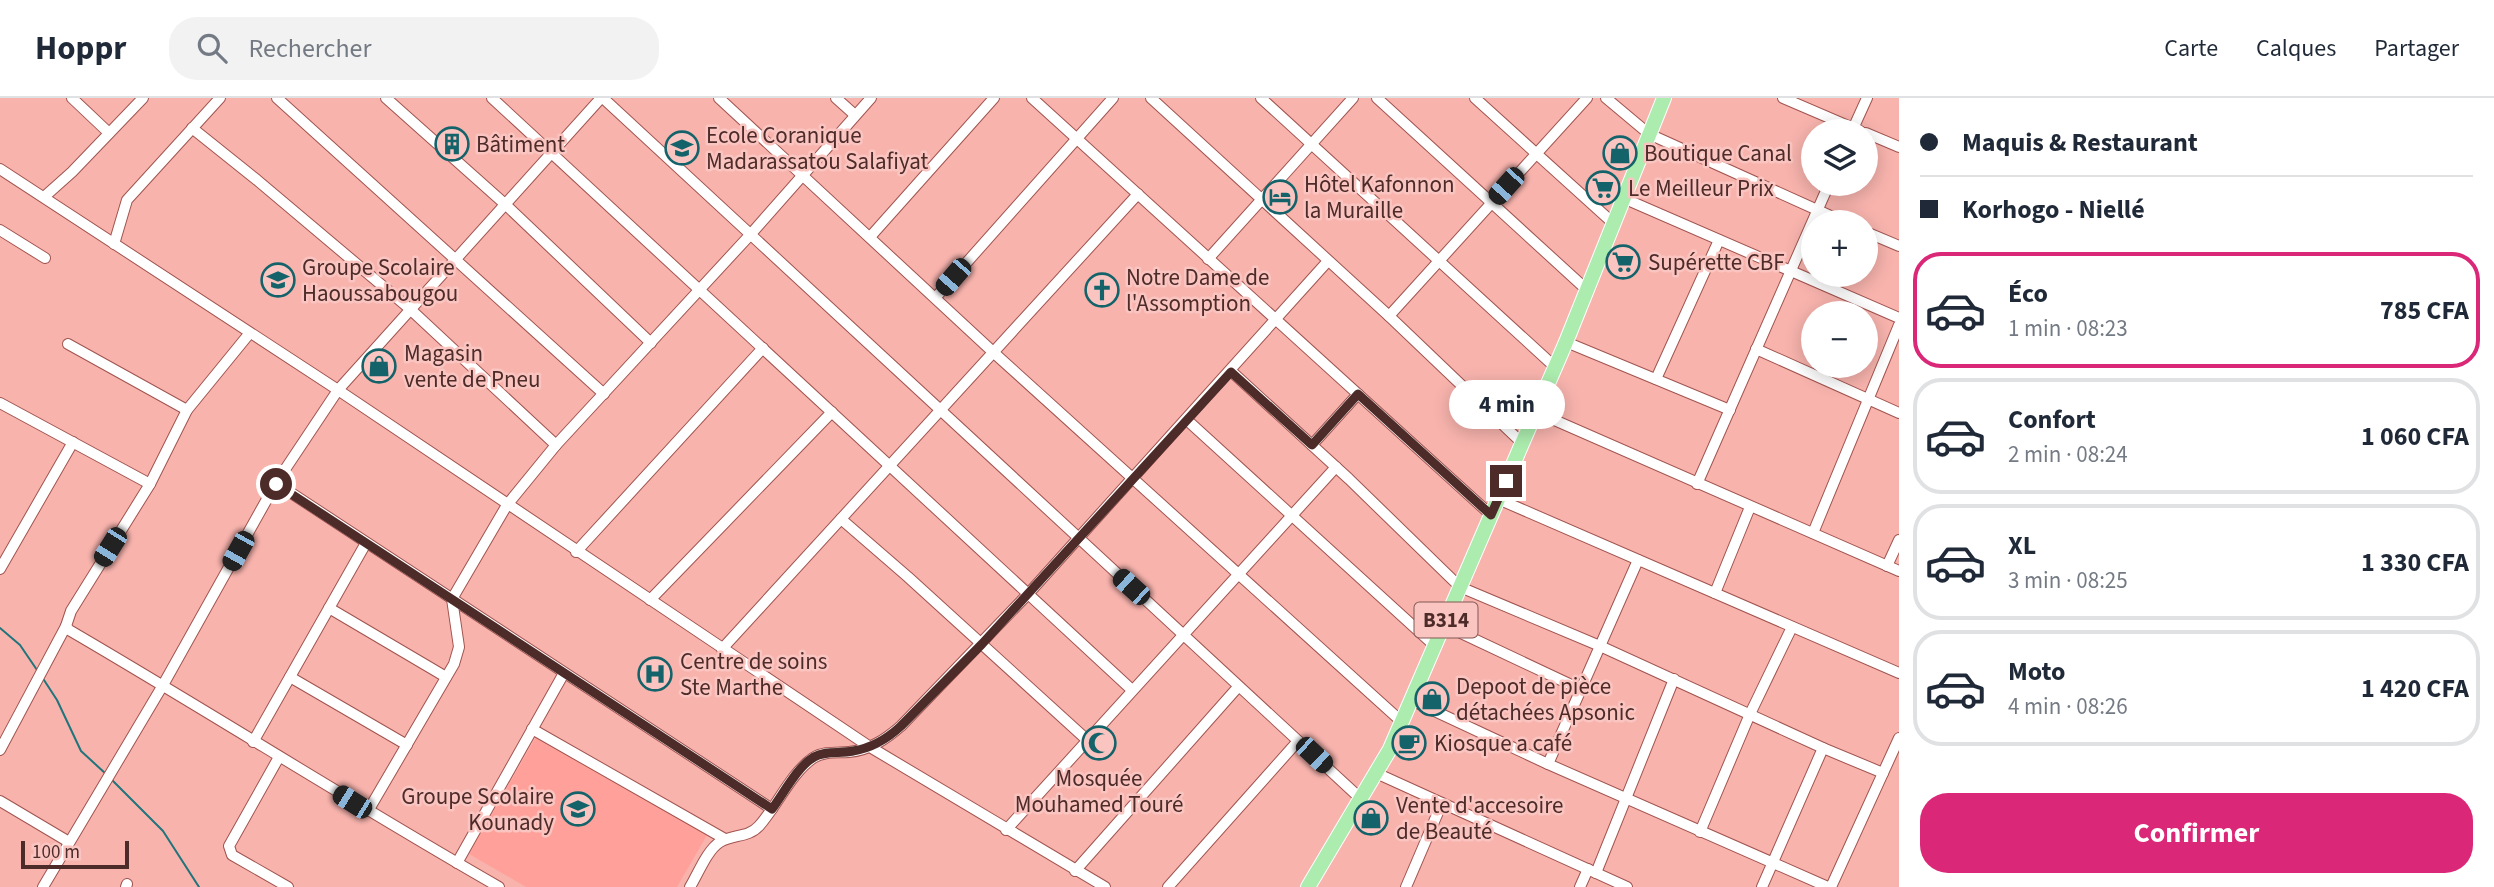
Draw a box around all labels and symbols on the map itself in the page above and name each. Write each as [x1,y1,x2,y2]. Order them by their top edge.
place label: Ecole Coranique Madarassatou Salafiyat [706,119,929,178]
building icon: Bâtiment [433,125,471,163]
place label: Bâtiment [476,128,565,161]
school or university icon: Ecole Coranique Madarassatou Salafiyat [663,129,701,167]
shop icon: Boutique Canal [1601,134,1639,172]
place label: Boutique Canal [1644,137,1792,170]
car [1485,163,1528,209]
place label: Hôtel Kafonnon la Muraille [1304,168,1454,227]
supermarket icon: Le Meilleur Prix [1584,169,1622,207]
place label: Le Meilleur Prix [1628,172,1774,205]
hotel icon: Hôtel Kafonnon la Muraille [1261,178,1299,216]
supermarket icon: Supérette CBF [1604,243,1642,281]
place label: Supérette CBF [1648,246,1785,279]
place label: Groupe Scolaire Haoussabougou [302,251,458,310]
car [932,254,975,300]
school or university icon: Groupe Scolaire Haoussabougou [259,261,297,299]
place label: Notre Dame de l'Assomption [1126,261,1269,320]
church icon: Notre Dame de l'Assomption [1083,271,1121,309]
place label: Magasin vente de Pneu [404,337,540,396]
shop icon: Magasin vente de Pneu [360,347,398,385]
callout: 4 min [1448,380,1564,428]
route end [1490,465,1522,497]
route start [260,468,292,500]
car [90,524,131,570]
car [219,528,258,574]
car [1109,565,1154,609]
road number: B314 [1414,602,1478,638]
place label: Centre de soins Ste Marthe [680,645,827,704]
hospital icon: Centre de soins Ste Marthe [636,655,674,693]
place label: Depoot de pièce détachées Apsonic [1456,670,1635,729]
shop icon: Depoot de pièce détachées Apsonic [1413,680,1451,718]
mosque icon: Mosquée Mouhamed Touré [1080,724,1118,762]
cafe icon: Kiosque a café [1390,724,1428,762]
place label: Kiosque a café [1434,727,1572,760]
car [1292,733,1337,777]
place label: Mosquée Mouhamed Touré [1015,762,1183,821]
place label: Groupe Scolaire Kounady [401,780,554,839]
car [329,782,376,822]
place label: Vente d'accesoire de Beauté [1396,789,1563,848]
school or university icon: Groupe Scolaire Kounady [559,790,597,828]
shop icon: Vente d'accesoire de Beauté [1352,799,1390,837]
scale bar [21,838,130,870]

